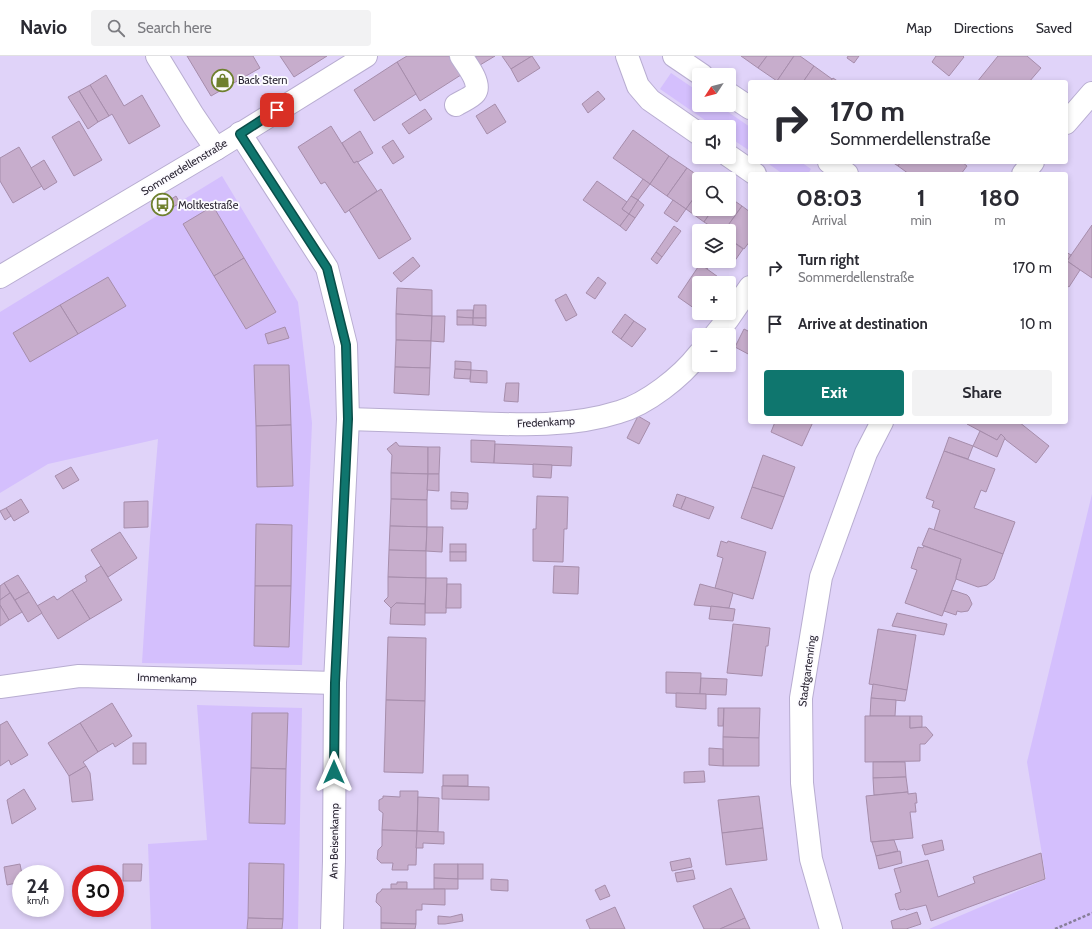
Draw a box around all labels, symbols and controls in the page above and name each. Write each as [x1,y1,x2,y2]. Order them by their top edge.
search box [91,10,371,46]
text: Navio [20,16,67,39]
icon: search [105,17,127,39]
text: Search here [137,19,212,37]
text: Map [906,19,932,37]
text: Directions [954,19,1014,37]
text: Saved [1036,19,1072,37]
shop icon: Back Stern [210,67,236,93]
north arrow [692,68,736,112]
map controls [692,68,736,372]
place label: Back Stern [238,73,287,87]
pin [260,93,294,127]
text: 170 m [830,94,905,128]
icon: right [764,96,816,148]
icon: arrive [266,99,288,121]
button: sound [692,120,736,164]
text: Sommerdellenstraße [830,128,991,150]
street label: Sommerdellenstraße [138,136,230,198]
button: search [692,172,736,216]
text: 08:03 [796,183,863,212]
text: 1 [917,183,926,212]
text: 180 [980,183,1020,212]
bus stop icon: Moltkestraße [149,192,175,218]
place label: Moltkestraße [178,198,239,212]
text: Arrival [812,212,847,228]
text: min [910,212,932,228]
text: m [994,212,1006,228]
button: layers [692,224,736,268]
text: Turn right [798,251,859,269]
icon: right [764,257,786,279]
text: 170 m [1013,259,1052,277]
text: Sommerdellenstraße [798,269,914,285]
button: + [692,276,736,320]
icon: arrive [764,313,786,335]
text: Arrive at destination [798,315,928,333]
text: 10 m [1020,315,1052,333]
button: − [692,328,736,372]
button: Exit [764,370,904,416]
button: Share [912,370,1052,416]
street label: Fredenkamp [517,413,575,431]
street label: Stadtgartenring [795,634,819,708]
street label: Immenkamp [137,670,197,686]
position arrow [313,751,355,793]
street label: Am Beisenkamp [326,803,342,879]
speed limit sign: 30 [72,865,124,917]
text: 24 [27,874,50,898]
text: km/h [27,894,49,907]

